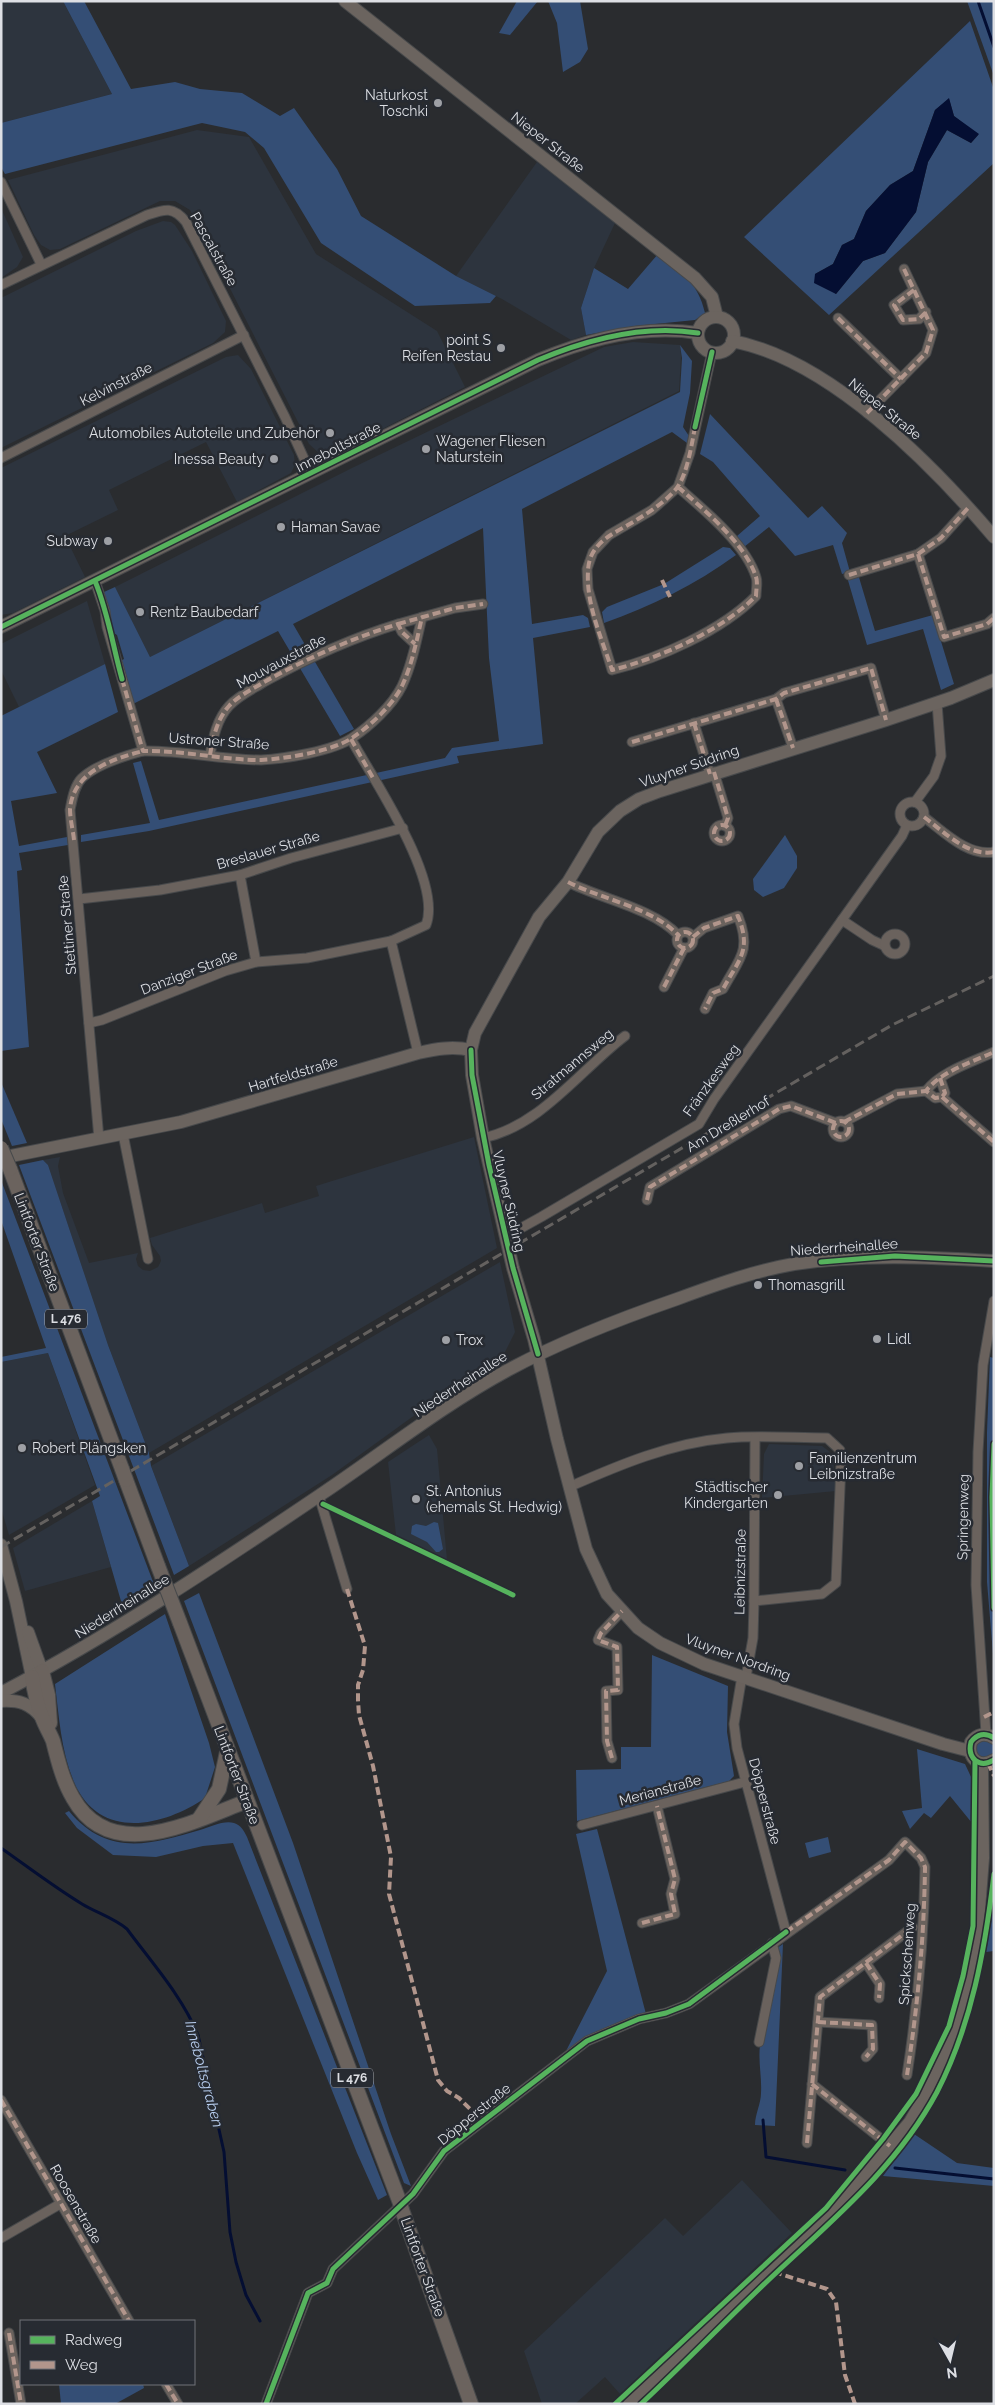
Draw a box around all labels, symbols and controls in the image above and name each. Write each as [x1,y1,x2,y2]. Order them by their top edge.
place label: Naturkost Toschki [365,87,428,119]
marker: Naturkost Toschki [432,97,444,109]
street label: Nieper Straße [508,108,588,176]
street label: Pascalstraße [187,209,241,289]
place label: point S Reifen Restau [402,332,491,364]
marker: point S Reifen Restau [495,342,507,354]
street label: Kelvinstraße [77,359,155,409]
street label: Nieper Straße [846,375,924,443]
street label: Inneboltstraße [293,419,383,475]
place label: Automobiles Autoteile und Zubehör [89,425,320,441]
marker: Automobiles Autoteile und Zubehör [324,427,336,439]
place label: Wagener Fliesen Naturstein [436,433,545,465]
marker: Wagener Fliesen Naturstein [420,443,432,455]
place label: Inessa Beauty [174,451,264,467]
marker: Inessa Beauty [268,453,280,465]
place label: Haman Savae [291,519,380,535]
marker: Haman Savae [275,521,287,533]
place label: Subway [47,533,98,549]
marker: Subway [102,535,114,547]
place label: Rentz Baubedarf [150,604,260,620]
marker: Rentz Baubedarf [134,606,146,618]
street label: Mouvauxstraße [234,631,328,691]
street label: Ustroner Straße [168,729,270,753]
street label: Vluyner Südring [637,741,741,791]
street label: Breslauer Straße [215,828,321,872]
street label: Stettiner Straße [55,875,79,975]
street label: Danziger Straße [138,946,240,998]
street label: Stratmannsweg [528,1025,616,1103]
street label: Fränzkesweg [680,1041,742,1119]
street label: Hartfeldstraße [246,1053,340,1095]
street label: Am Dreßlerhof [683,1092,774,1155]
street label: Vluyner Südring [490,1149,528,1253]
street label: Lintforter Straße [11,1191,63,1293]
street label: Niederrheinallee [790,1235,898,1259]
place label: Thomasgrill [768,1277,845,1293]
marker: Thomasgrill [752,1279,764,1291]
road number: L 476 [45,1310,87,1328]
place label: Lidl [887,1331,911,1347]
place label: Trox [456,1332,483,1348]
marker: Lidl [871,1333,883,1345]
marker: Trox [440,1334,452,1346]
street label: Niederrheinallee [410,1348,510,1420]
place label: Robert Plängsken [32,1440,146,1456]
marker: Robert Plängsken [16,1442,28,1454]
place label: Familienzentrum Leibnizstraße [809,1450,917,1482]
marker: Familienzentrum Leibnizstraße [793,1460,805,1472]
street label: Springenweg [954,1474,972,1560]
place label: Städtischer Kindergarten [684,1479,768,1511]
place label: St. Antonius (ehemals St. Hedwig) [426,1483,562,1515]
marker: Städtischer Kindergarten [772,1489,784,1501]
marker: St. Antonius (ehemals St. Hedwig) [410,1493,422,1505]
street label: Leibnizstraße [731,1529,749,1615]
street label: Niederrheinallee [72,1571,172,1641]
street label: Vluyner Nordring [683,1631,793,1683]
street label: Lintforter Straße [211,1724,263,1826]
street label: Döpperstraße [746,1756,784,1846]
street label: Merianstraße [617,1771,703,1809]
street label: Spickschenweg [895,1902,919,2006]
water label: Inneboltsgraben [181,2019,227,2129]
road number: L 476 [331,2068,373,2088]
street label: Döpperstraße [435,2080,513,2148]
street label: Roosenstraße [47,2162,105,2246]
street label: Lintforter Straße [398,2215,448,2319]
legend [20,2320,195,2385]
text: Radweg [65,2331,122,2349]
north arrow [925,2335,975,2385]
text: Weg [65,2356,98,2374]
text: N [945,2364,958,2382]

